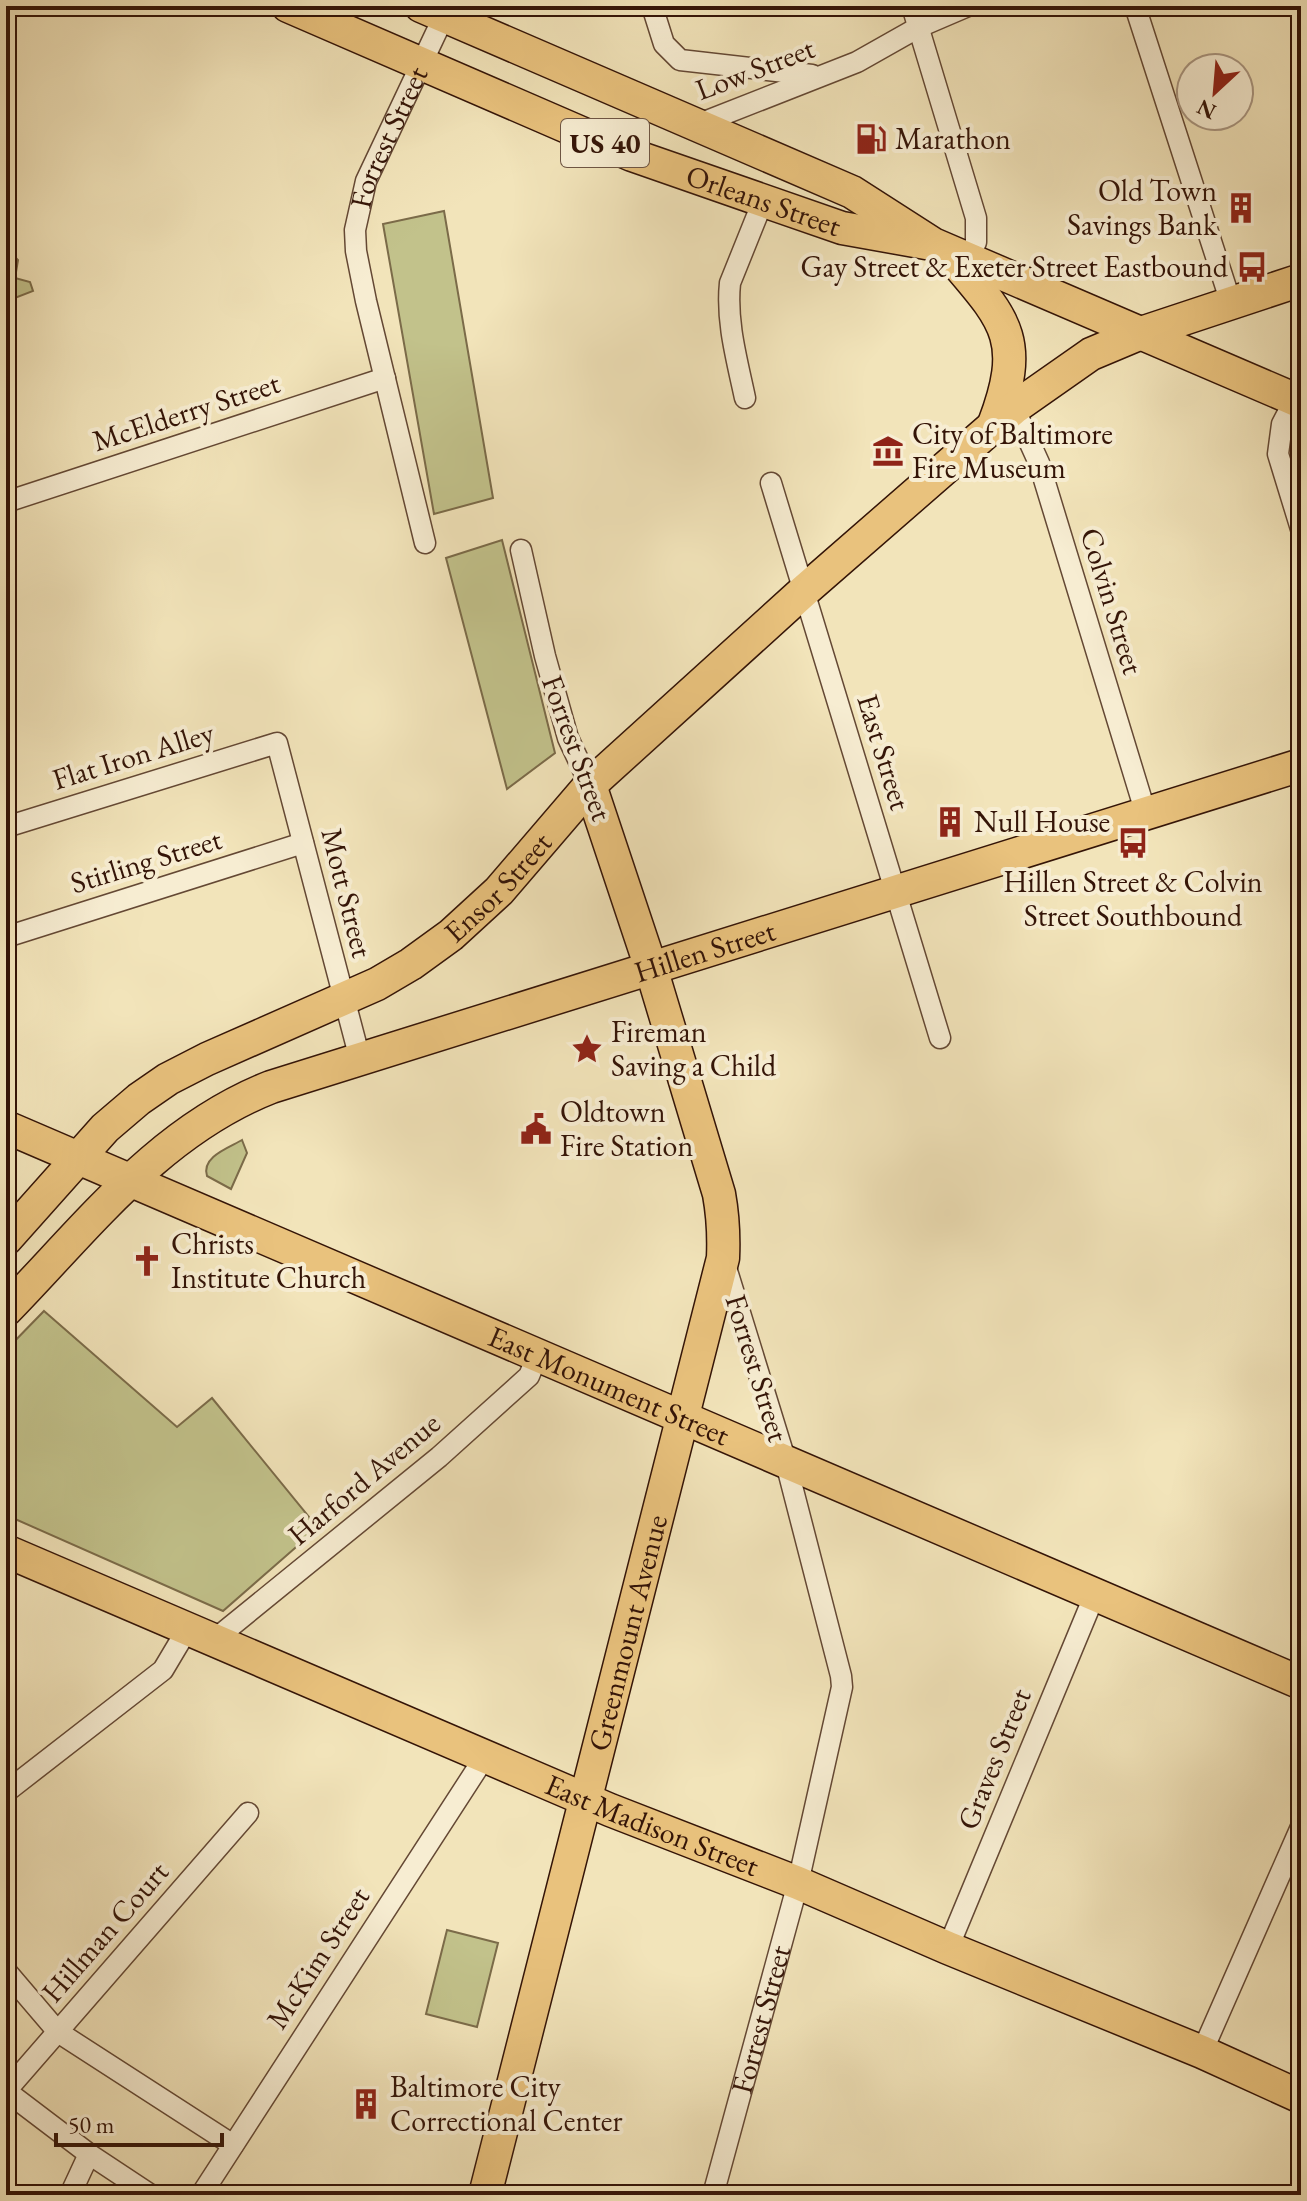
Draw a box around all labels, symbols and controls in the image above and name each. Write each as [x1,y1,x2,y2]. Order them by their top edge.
street label: Low Street [690,28,820,109]
north arrow [1175,52,1255,132]
street label: Forrest Street [340,59,437,212]
text: N [1192,93,1221,126]
road number: US 40 [561,119,649,167]
place label: Marathon [895,119,1011,158]
fuel station icon: Marathon [854,122,888,156]
street label: Orleans Street [681,155,847,245]
place label: Old Town Savings Bank [1067,171,1218,244]
building icon: Old Town Savings Bank [1224,191,1258,225]
place label: Gay Street & Exeter Street Eastbound [801,247,1229,286]
bus stop icon: Gay Street & Exeter Street Eastbound [1235,250,1269,284]
street label: McElderry Street [87,363,285,460]
place label: City of Baltimore Fire Museum [912,414,1113,487]
museum icon: City of Baltimore Fire Museum [871,434,905,468]
street label: Colvin Street [1072,523,1153,679]
street label: Forrest Street [533,670,622,826]
street label: East Street [848,689,921,815]
street label: Flat Iron Alley [47,712,219,799]
place label: Null House [974,802,1110,841]
building icon: Null House [933,805,967,839]
street label: Stirling Street [66,819,227,902]
street label: Ensor Street [435,823,560,951]
street label: Mott Street [313,824,383,962]
bus stop icon: Hillen Street & Colvin Street Southbound [1116,826,1150,860]
place label: Hillen Street & Colvin Street Southbound [1003,862,1263,935]
street label: Hillen Street [629,910,781,991]
place label: Fireman Saving a Child [611,1012,777,1085]
place icon: Fireman Saving a Child [570,1032,604,1066]
place label: Oldtown Fire Station [560,1092,693,1165]
public building icon: Oldtown Fire Station [519,1112,553,1146]
place label: Christs Institute Church [171,1224,366,1297]
church icon: Christs Institute Church [130,1244,164,1278]
street label: Forrest Street [717,1289,799,1447]
street label: East Monument Street [483,1316,736,1454]
street label: Harford Avenue [279,1404,448,1554]
street label: Greenmount Avenue [579,1511,676,1755]
street label: Graves Street [948,1682,1040,1835]
street label: East Madison Street [540,1765,765,1885]
street label: Hillman Court [33,1853,177,2010]
street label: McKim Street [257,1879,378,2036]
street label: Forrest Street [722,1940,799,2098]
place label: Baltimore City Correctional Center [390,2067,622,2140]
building icon: Baltimore City Correctional Center [349,2087,383,2121]
scale bar [56,2097,222,2147]
text: 50 m [68,2109,115,2140]

